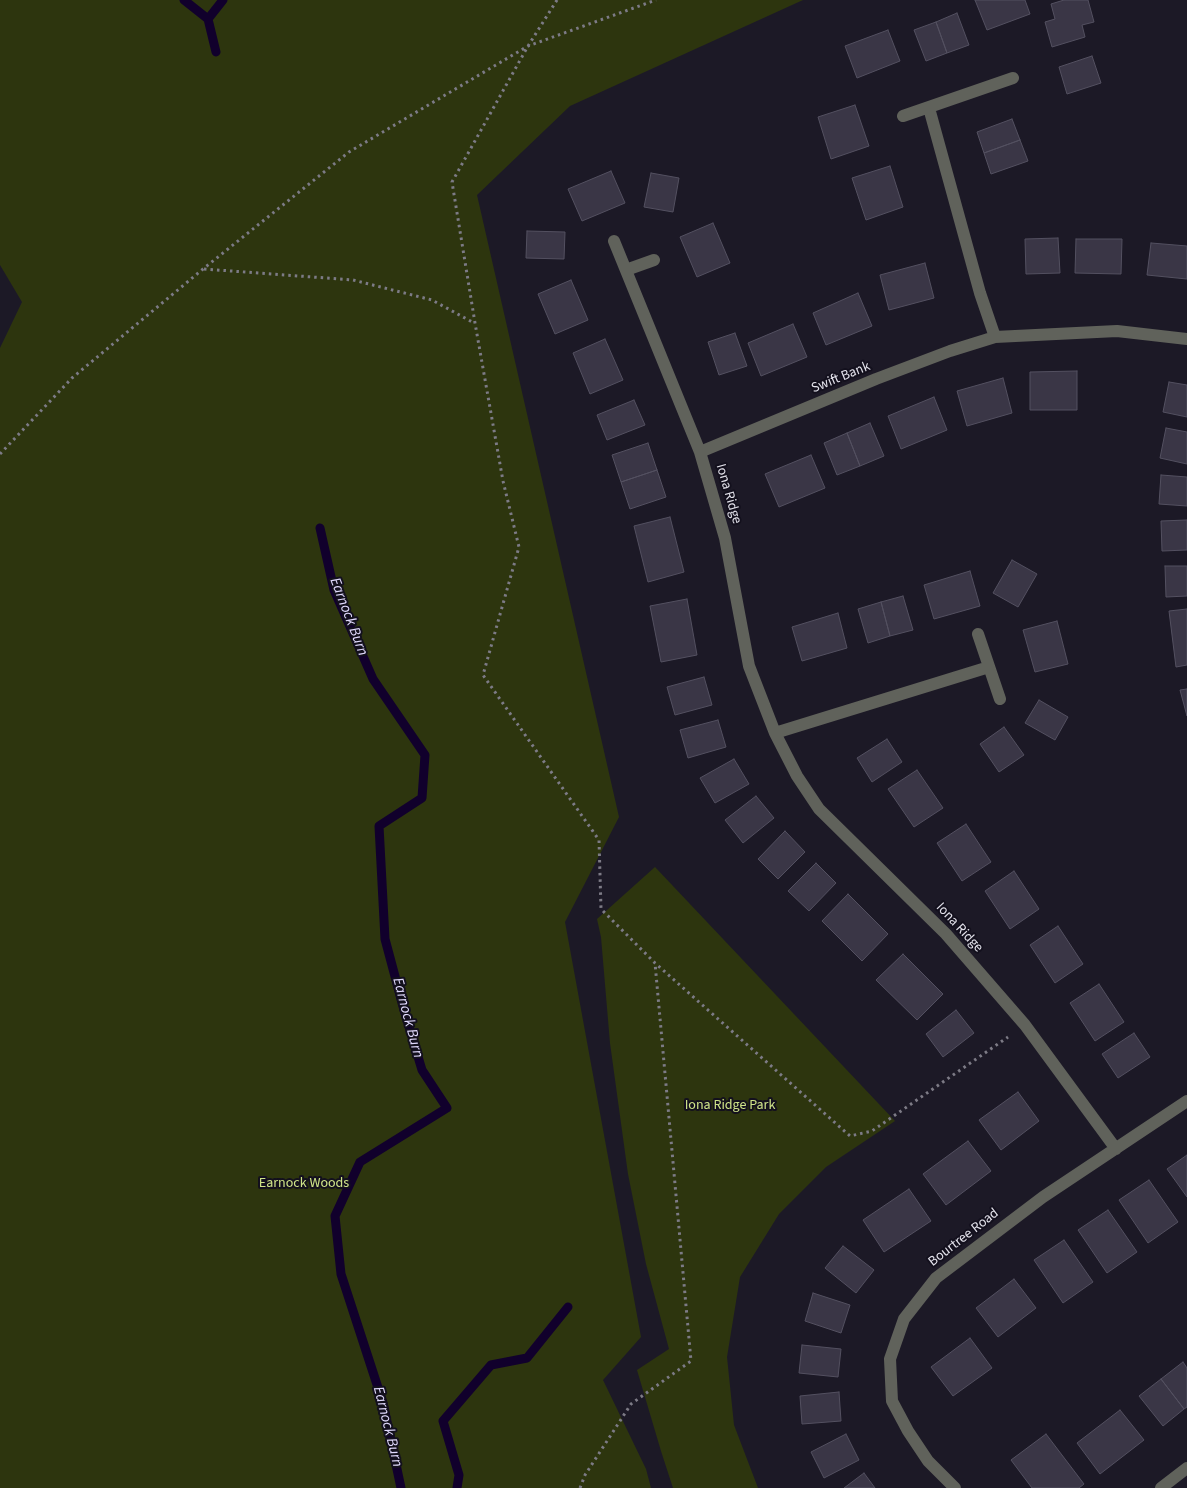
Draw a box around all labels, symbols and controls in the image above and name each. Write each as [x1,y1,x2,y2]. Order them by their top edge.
street label: Swift Bank [809,359,873,397]
street label: Iona Ridge [711,462,745,526]
water label: Earnock Burn [325,575,371,659]
street label: Iona Ridge [932,900,986,956]
water label: Earnock Burn [388,976,426,1060]
park label: Iona Ridge Park [685,1098,775,1114]
park label: Earnock Woods [259,1176,349,1192]
street label: Bourtree Road [926,1205,1002,1271]
water label: Earnock Burn [368,1385,406,1469]

